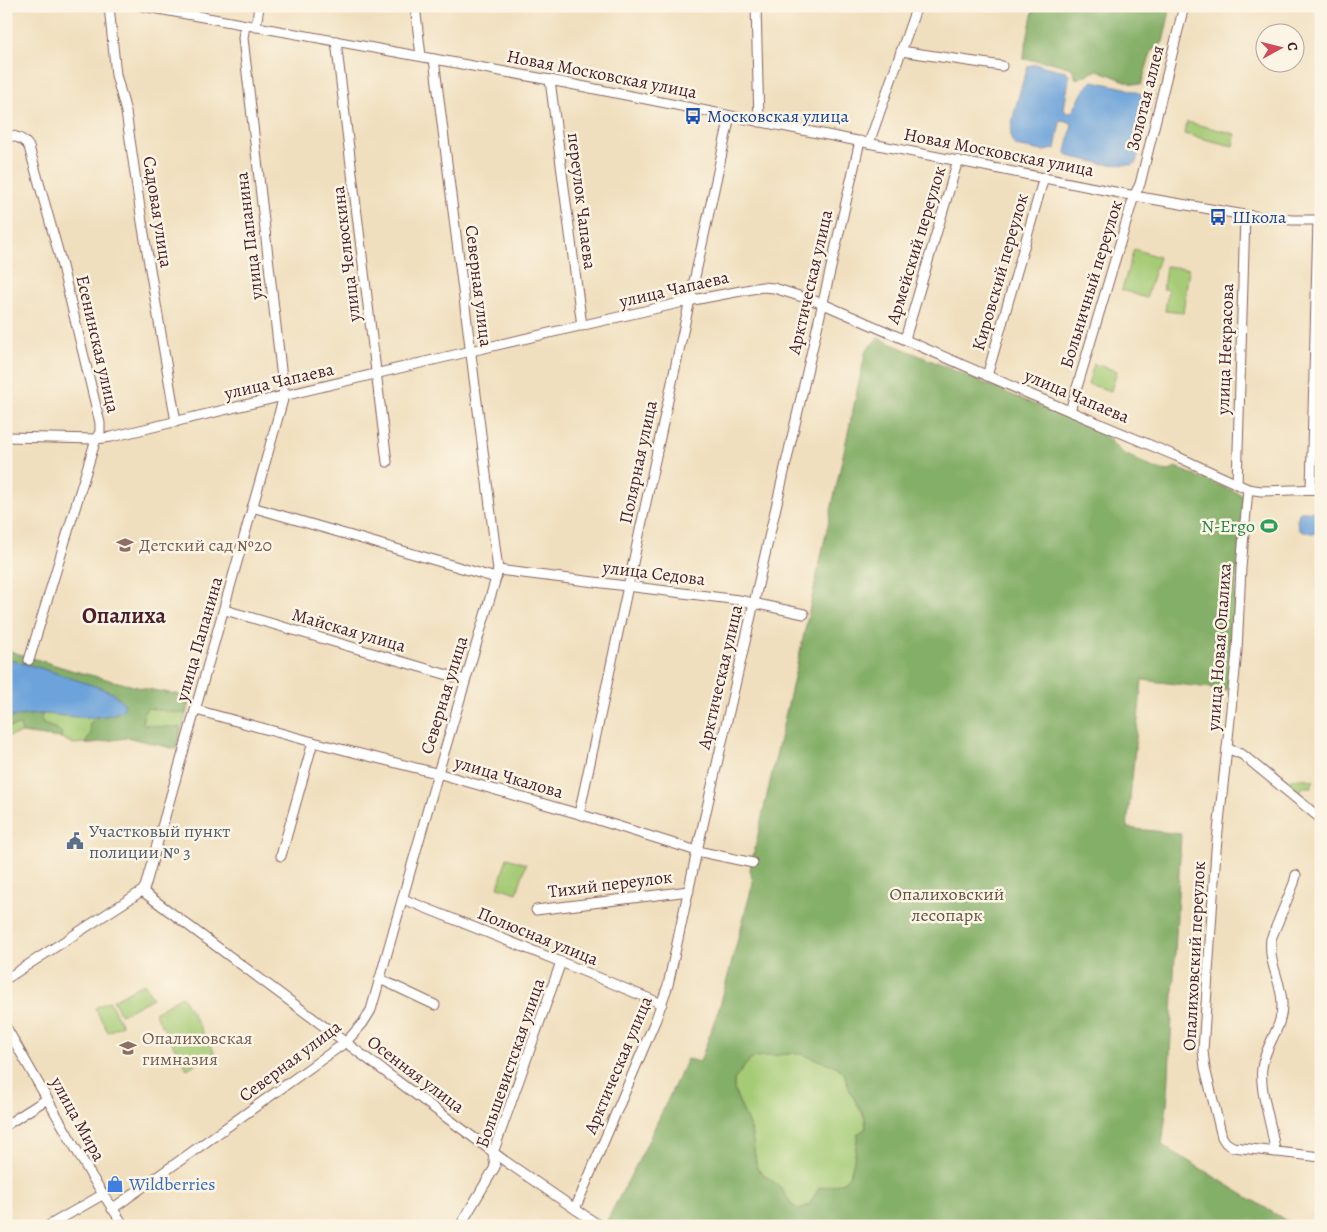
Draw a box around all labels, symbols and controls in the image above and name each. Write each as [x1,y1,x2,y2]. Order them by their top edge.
north arrow [1254,22,1304,72]
text: С [1282,41,1302,52]
street label: Золотая аллея [1120,43,1170,153]
street label: Новая Московская улица [505,44,700,104]
place label: Московская улица [707,104,849,128]
bus stop icon: Московская улица [683,106,703,126]
street label: Новая Московская улица [902,122,1097,182]
street label: переулок Чапаева [562,131,602,271]
street label: Садовая улица [137,155,179,270]
street label: Армейский переулок [880,163,951,328]
street label: улица Папанина [229,170,269,302]
street label: улица Челюскина [326,184,366,324]
street label: Кировский переулок [966,191,1034,353]
street label: Больничный переулок [1054,197,1128,371]
place label: Школа [1232,205,1287,229]
street label: Арктическая улица [781,207,838,358]
bus stop icon: Школа [1208,207,1228,227]
street label: Северная улица [460,224,498,349]
street label: улица Чапаева [616,265,732,313]
street label: Есенинская улица [70,273,126,416]
street label: улица Некрасова [1211,282,1239,416]
street label: улица Чапаева [221,357,337,405]
street label: улица Чапаева [1020,363,1134,429]
street label: Полярная улица [613,397,663,526]
place label: N-Ergo [1201,514,1255,538]
sports icon: N-Ergo [1259,516,1279,536]
place label: Детский сад №20 [139,533,272,557]
school or university icon: Детский сад №20 [115,535,135,555]
street label: улица Седова [600,555,707,591]
street label: улица Новая Опалиха [1201,562,1237,733]
street label: улица Папанина [169,573,228,705]
district label: Опалиха [82,601,166,631]
street label: Майская улица [289,602,409,658]
street label: Арктическая улица [691,602,748,753]
street label: Северная улица [415,632,474,757]
street label: улица Чкалова [451,750,567,804]
place label: Участковый пункт полиции № 3 [89,819,230,864]
public building icon: Участковый пункт полиции № 3 [65,831,85,851]
street label: Опалиховский переулок [1177,860,1211,1052]
street label: Тихий переулок [547,864,673,904]
park label: Опалиховский лесопарк [890,882,1004,927]
street label: Полюсная улица [474,901,603,971]
street label: Большевистская улица [470,974,551,1151]
street label: Арктическая улица [578,992,658,1139]
street label: Северная улица [234,1014,347,1107]
place label: Опалиховская гимназия [142,1026,252,1071]
street label: Осенняя улица [362,1029,470,1119]
school or university icon: Опалиховская гимназия [118,1038,138,1058]
street label: улица Мира [44,1072,111,1166]
place label: Wildberries [128,1172,216,1196]
shop icon: Wildberries [105,1174,125,1194]

